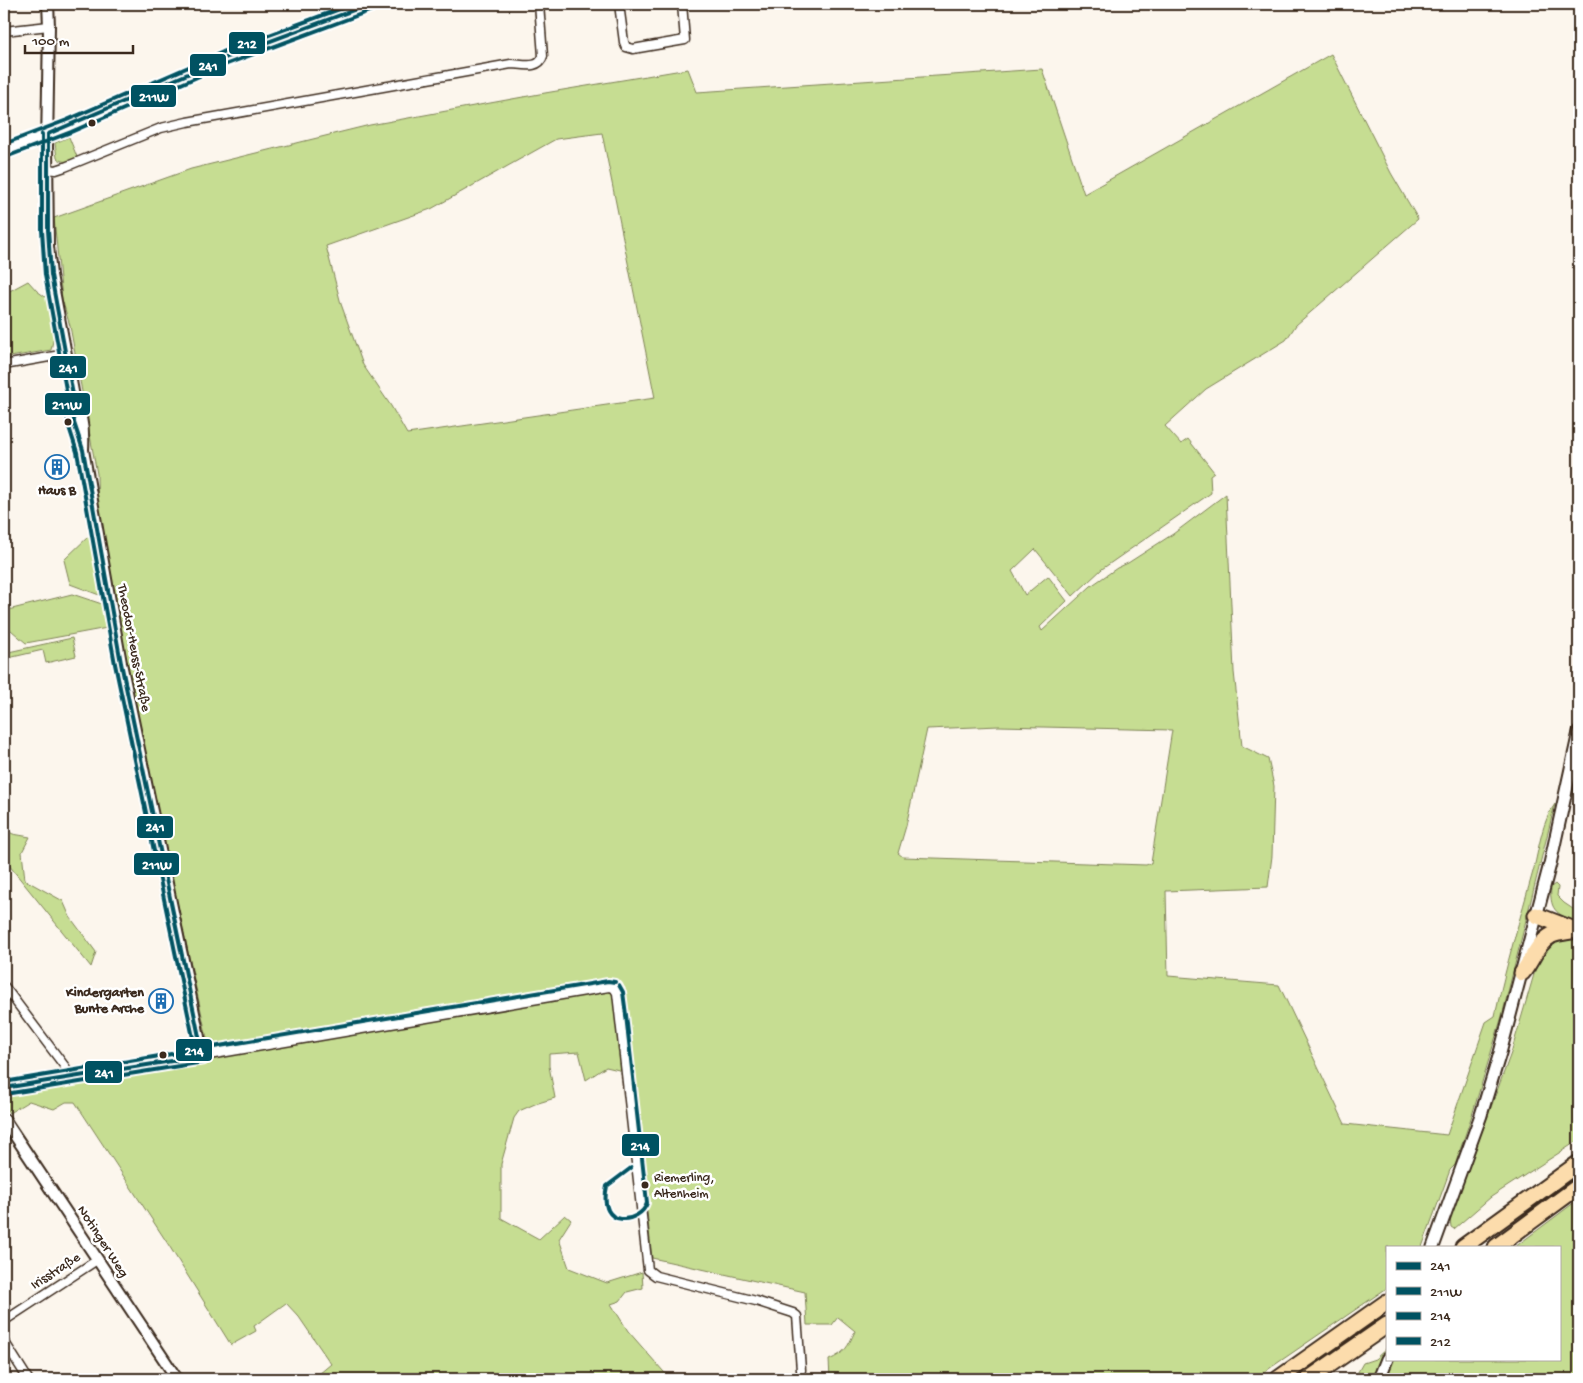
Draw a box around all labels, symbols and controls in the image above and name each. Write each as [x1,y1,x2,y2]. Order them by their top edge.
scale bar [25,22,132,54]
line badge: 212 [228,31,266,55]
text: 100 m [31,33,70,51]
text: 212 [237,37,257,54]
line badge: 241 [189,53,227,77]
text: 241 [198,59,218,76]
line badge: 211W [130,84,177,108]
text: 211W [139,90,169,107]
unlabelled marker [87,118,97,128]
line badge: 241 [49,355,87,379]
text: 241 [58,361,78,378]
line badge: 211W [44,392,91,416]
text: 211W [52,398,82,415]
unlabelled marker [63,417,73,427]
building icon: Haus B [44,454,70,480]
place label: Haus B [38,483,77,500]
street label: Theodor-Heuss-Straße [112,582,154,714]
line badge: 241 [136,815,174,839]
text: 241 [145,820,165,837]
line badge: 211W [133,852,180,876]
text: 211W [142,858,172,875]
place label: Kindergarten Bunte Arche [65,985,145,1018]
building icon: Kindergarten Bunte Arche [148,988,174,1014]
line badge: 214 [175,1038,213,1062]
text: 214 [184,1044,204,1061]
unlabelled marker [158,1050,168,1060]
line badge: 241 [84,1060,123,1084]
text: 241 [94,1066,114,1083]
line badge: 214 [621,1133,660,1157]
text: 214 [630,1139,650,1156]
place label: Riemerling, Altenheim [654,1171,714,1202]
marker: Riemerling, Altenheim [640,1180,650,1190]
street label: Notinger Weg [72,1203,132,1281]
legend [1386,1246,1560,1360]
street label: Irisstraße [28,1249,85,1294]
text: 241 [1430,1258,1451,1276]
text: 211W [1430,1284,1462,1302]
text: 214 [1430,1308,1451,1326]
text: 212 [1430,1334,1451,1352]

